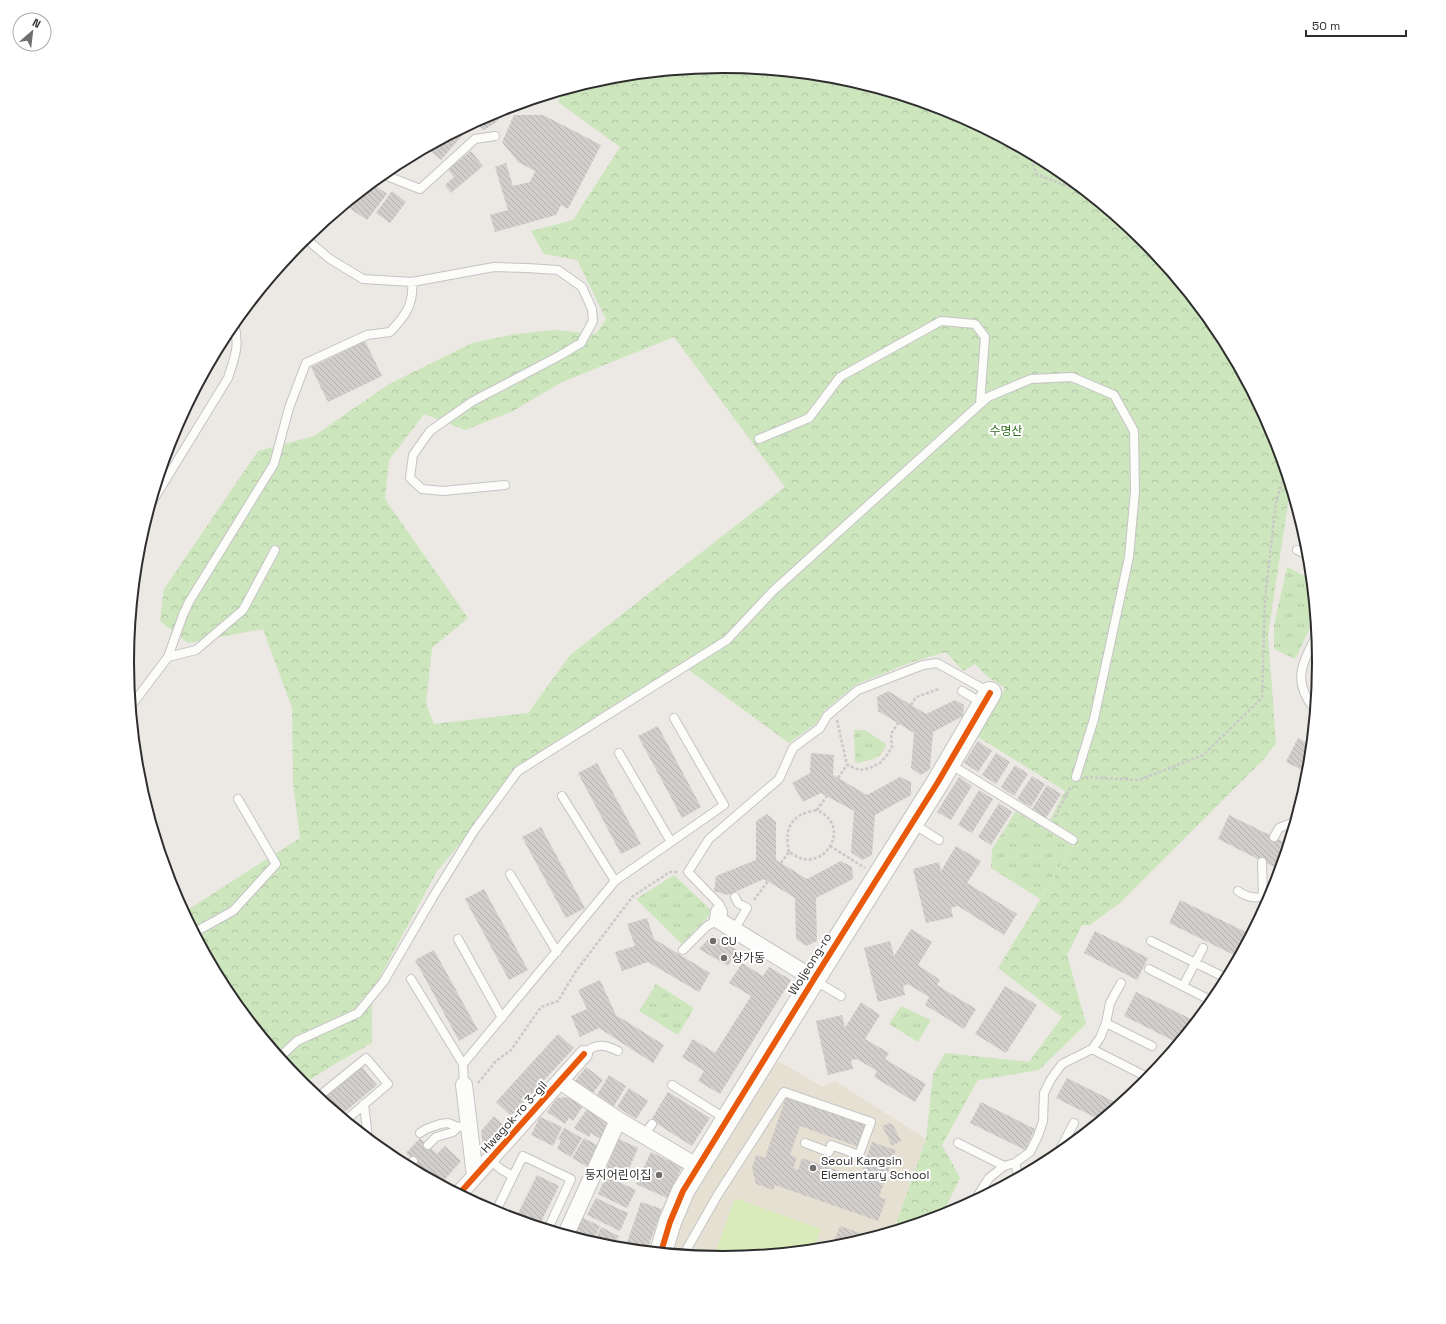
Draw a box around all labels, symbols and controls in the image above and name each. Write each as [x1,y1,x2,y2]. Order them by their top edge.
north arrow [12,12,52,52]
scale bar [1306,12,1406,38]
text: N [30,15,43,31]
text: 50 m [1312,18,1340,34]
park label: 수명산 [989,423,1023,439]
street label: Woljeong-ro [785,930,835,998]
place label: CU [721,933,737,949]
marker: CU [708,936,718,946]
place label: 상가동 [732,950,765,966]
marker: 상가동 [719,953,729,963]
street label: Hwagok-ro 3-gil [477,1077,551,1157]
place label: Seoul Kangsin Elementary School [821,1153,929,1183]
marker: Seoul Kangsin Elementary School [808,1163,818,1173]
place label: 둥지어린이집 [585,1167,651,1183]
marker: 둥지어린이집 [654,1170,664,1180]

